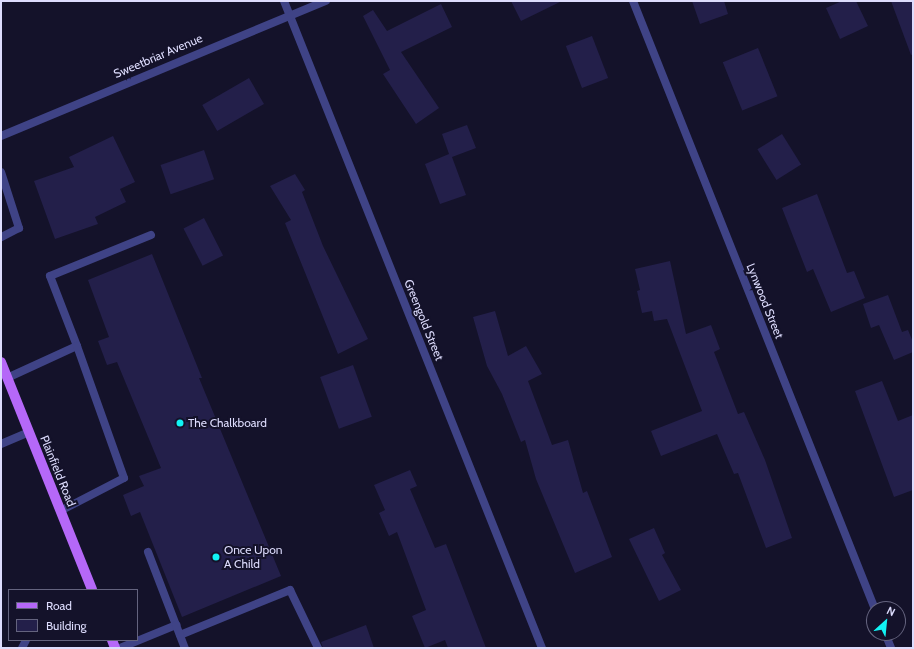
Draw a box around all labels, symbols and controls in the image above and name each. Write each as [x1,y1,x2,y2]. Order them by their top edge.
street label: Sweetbriar Avenue [111,31,205,81]
street label: Lynwood Street [743,261,787,341]
street label: Greengold Street [401,277,447,363]
place label: The Chalkboard [188,416,267,430]
marker: The Chalkboard [175,418,185,428]
street label: Plainfield Road [37,433,79,509]
place label: Once Upon A Child [224,543,283,571]
marker: Once Upon A Child [211,552,221,562]
legend [8,589,138,641]
text: Road [46,598,72,613]
north arrow [866,601,906,641]
text: N [884,603,898,619]
text: Building [46,618,87,633]

